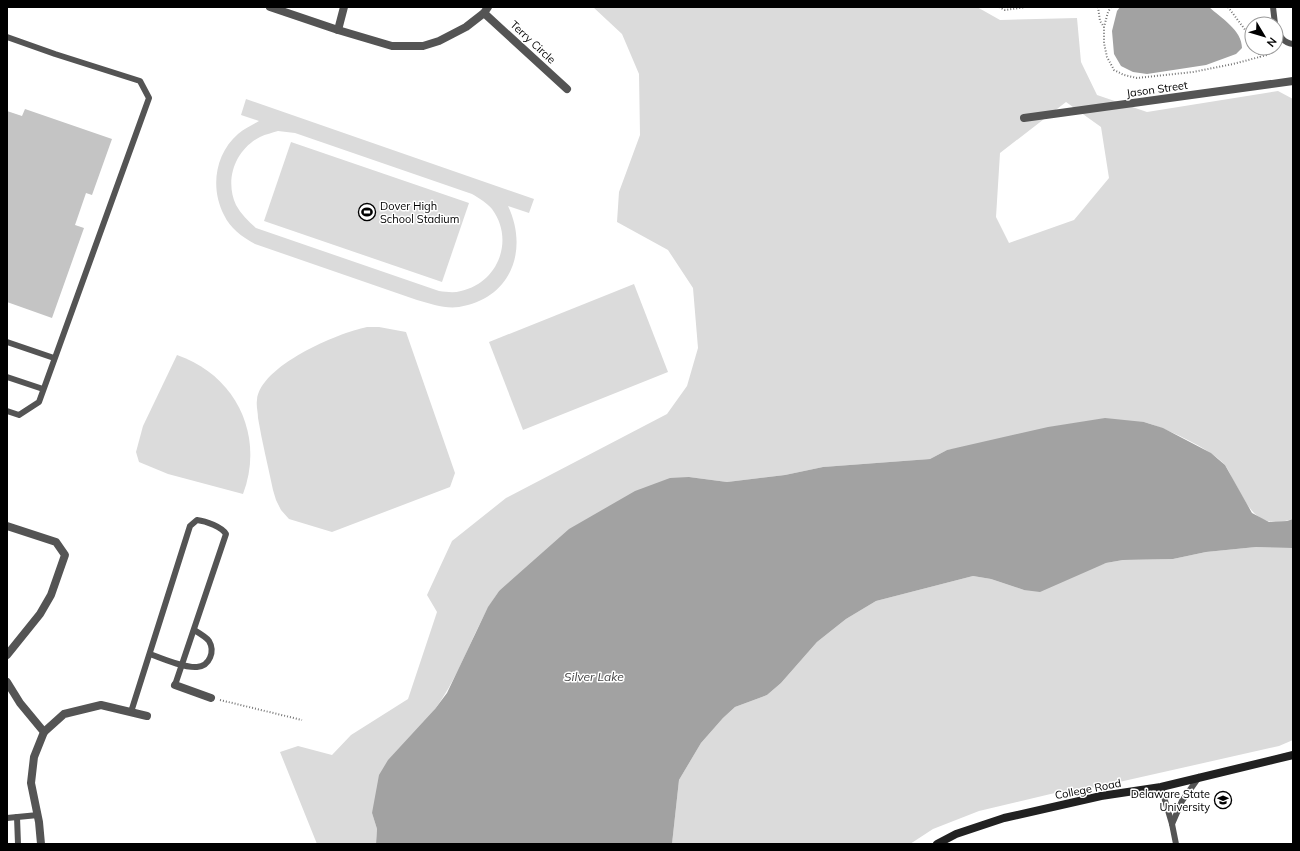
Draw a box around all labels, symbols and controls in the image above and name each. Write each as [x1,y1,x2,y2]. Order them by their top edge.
north arrow [1244,16,1284,56]
street label: Terry Circle [507,17,559,67]
text: N [1264,35,1280,50]
street label: Jason Street [1125,78,1189,100]
place label: Dover High School Stadium [380,199,459,226]
sports icon: Dover High School Stadium [357,202,377,222]
water label: Silver Lake [564,669,624,684]
street label: College Road [1054,776,1122,802]
place label: Delaware State University [1131,787,1210,814]
school or university icon: Delaware State University [1213,790,1233,810]

